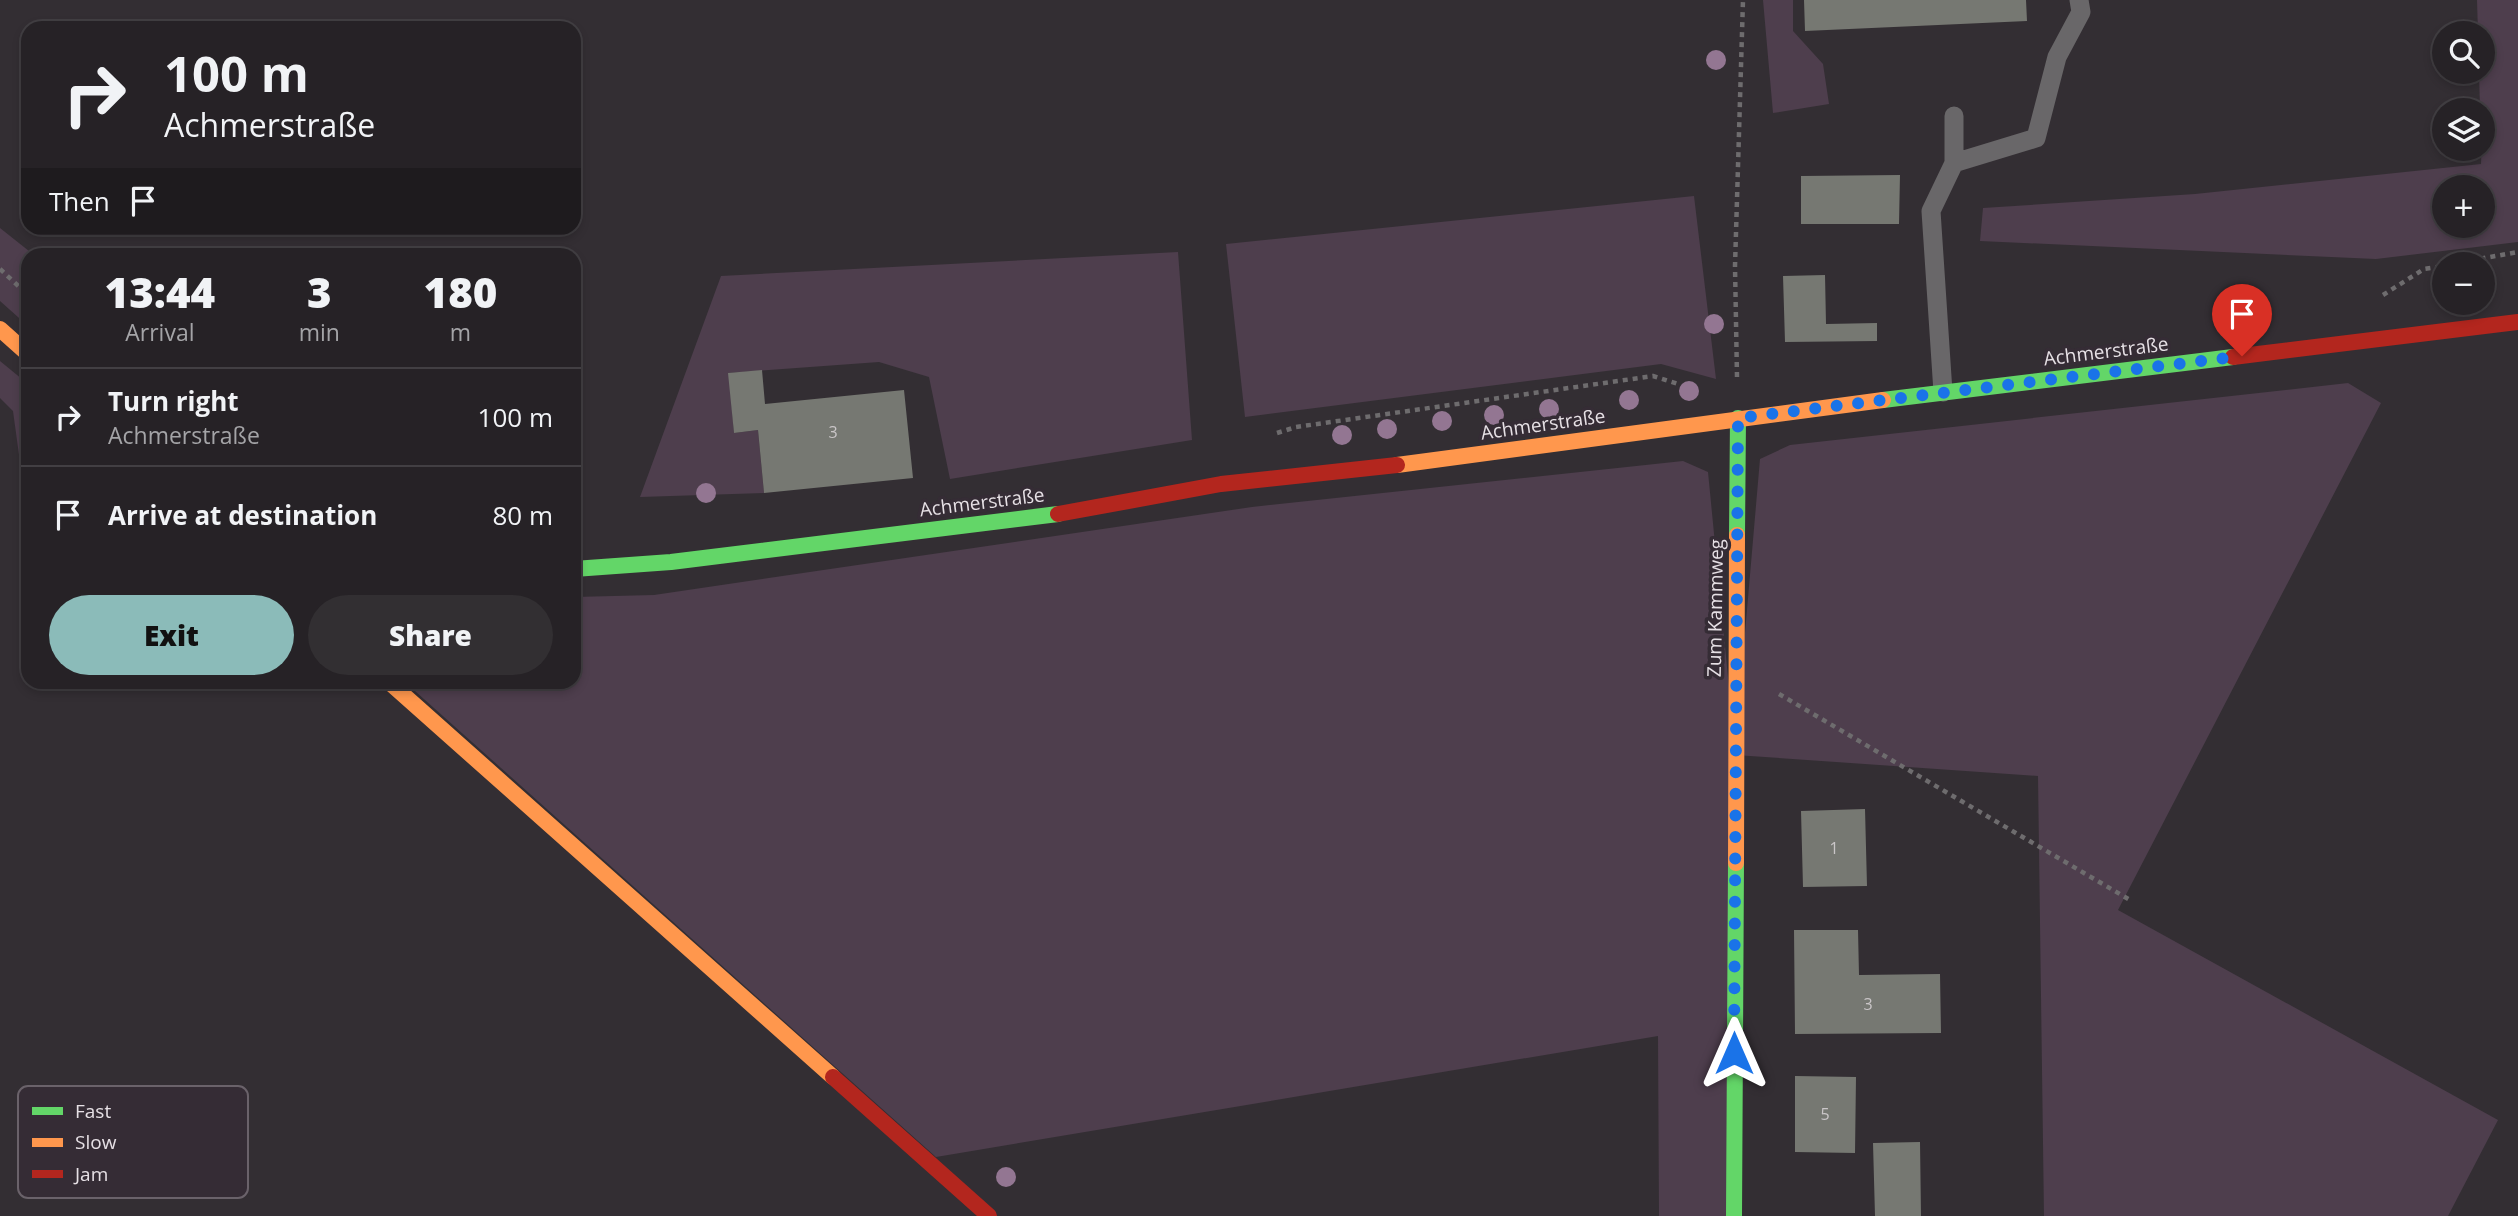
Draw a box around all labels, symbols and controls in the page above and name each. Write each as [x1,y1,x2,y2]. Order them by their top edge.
map controls [2432,21,2495,315]
button: search [2432,21,2495,84]
text: 100 m [164,40,309,106]
icon: right [49,49,140,140]
button: layers [2432,98,2495,161]
text: Achmerstraße [164,103,375,146]
button: + [2432,175,2495,238]
icon: arrive [124,182,162,220]
text: Then [49,183,110,219]
button: − [2432,252,2495,315]
text: 13:44 [105,263,215,320]
text: 3 [307,263,332,320]
text: 180 [424,263,497,320]
pin [2212,284,2272,356]
icon: arrive [2223,295,2261,333]
text: Arrival [125,316,195,348]
text: min [299,316,340,348]
text: m [450,316,471,348]
street label: Achmerstraße [2042,330,2170,372]
text: Turn right [108,383,239,419]
icon: right [49,398,87,436]
text: 100 m [478,399,553,435]
street label: Achmerstraße [1479,402,1607,446]
text: Achmerstraße [108,419,260,451]
house number: 3 [828,421,838,443]
street label: Achmerstraße [918,481,1046,523]
icon: arrive [49,496,87,534]
text: Arrive at destination [108,497,377,533]
text: 80 m [492,497,553,533]
street label: Zum Kammweg [1701,539,1729,677]
button: Exit [49,595,294,675]
button: Share [308,595,553,675]
house number: 1 [1829,837,1839,859]
house number: 3 [1863,993,1873,1015]
position arrow [1697,1016,1771,1090]
legend [18,1086,248,1198]
text: Fast [75,1098,111,1124]
house number: 5 [1820,1103,1830,1125]
text: Slow [75,1129,117,1155]
text: Jam [73,1161,108,1187]

